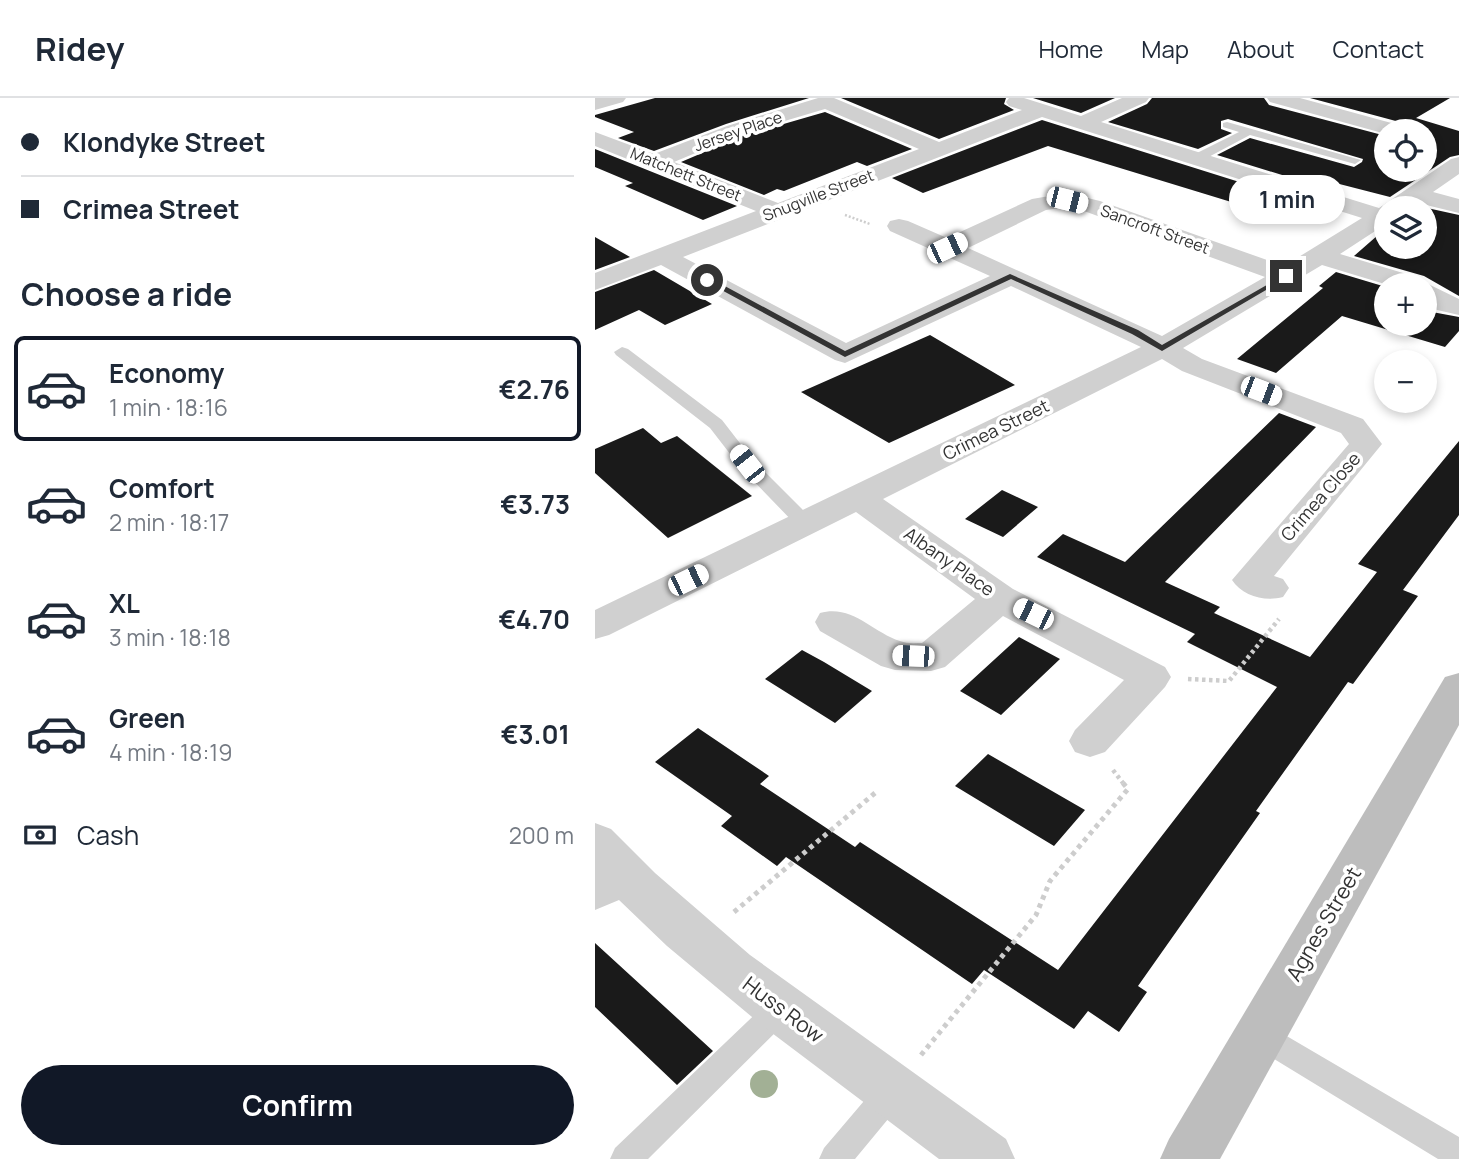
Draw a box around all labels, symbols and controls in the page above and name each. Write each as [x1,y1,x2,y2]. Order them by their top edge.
text: Ridey [35,26,124,71]
text: Home [1038,32,1103,65]
text: Map [1141,32,1189,65]
text: About [1227,32,1295,65]
text: Contact [1333,32,1424,65]
street label: Jersey Place [691,106,785,156]
map controls [1374,119,1437,413]
button: locate [1374,119,1437,182]
text: Klondyke Street [63,124,265,160]
street label: Matchett Street [627,142,745,206]
street label: Snugville Street [759,164,877,226]
callout: 1 min [1228,174,1344,223]
text: 1 min [1259,183,1315,215]
car [1045,185,1090,215]
text: Crimea Street [63,191,240,227]
button: layers [1374,196,1437,259]
street label: Sancroft Street [1097,199,1213,259]
car [924,230,971,266]
route end [1270,260,1302,292]
route start [691,264,723,296]
text: Choose a ride [21,272,232,316]
button: + [1374,273,1437,336]
button: − [1374,350,1437,413]
text: Economy [109,355,224,391]
icon: car [25,357,88,420]
text: €2.76 [499,371,570,407]
car [1238,374,1285,408]
text: 1 min · 18:16 [109,391,228,423]
street label: Crimea Street [938,393,1053,465]
car [726,441,769,487]
street label: Crimea Close [1275,447,1365,546]
text: Comfort [109,470,215,506]
icon: car [25,472,88,535]
text: €3.73 [500,486,570,522]
text: 2 min · 18:17 [109,506,229,538]
street label: Albany Place [900,521,999,601]
car [665,561,712,599]
text: XL [109,585,140,621]
icon: car [25,587,88,650]
car [1010,595,1057,633]
text: €4.70 [499,601,570,637]
text: 3 min · 18:18 [109,621,231,653]
car [892,645,935,667]
text: Green [109,700,185,736]
icon: car [25,702,88,765]
text: €3.01 [501,716,570,752]
text: 4 min · 18:19 [109,736,233,768]
icon: cash [21,816,59,854]
text: Cash [77,817,139,853]
text: 200 m [509,819,574,851]
street label: Agnes Street [1279,861,1367,986]
street label: Huss Row [737,970,830,1049]
button: Confirm [21,1065,574,1145]

